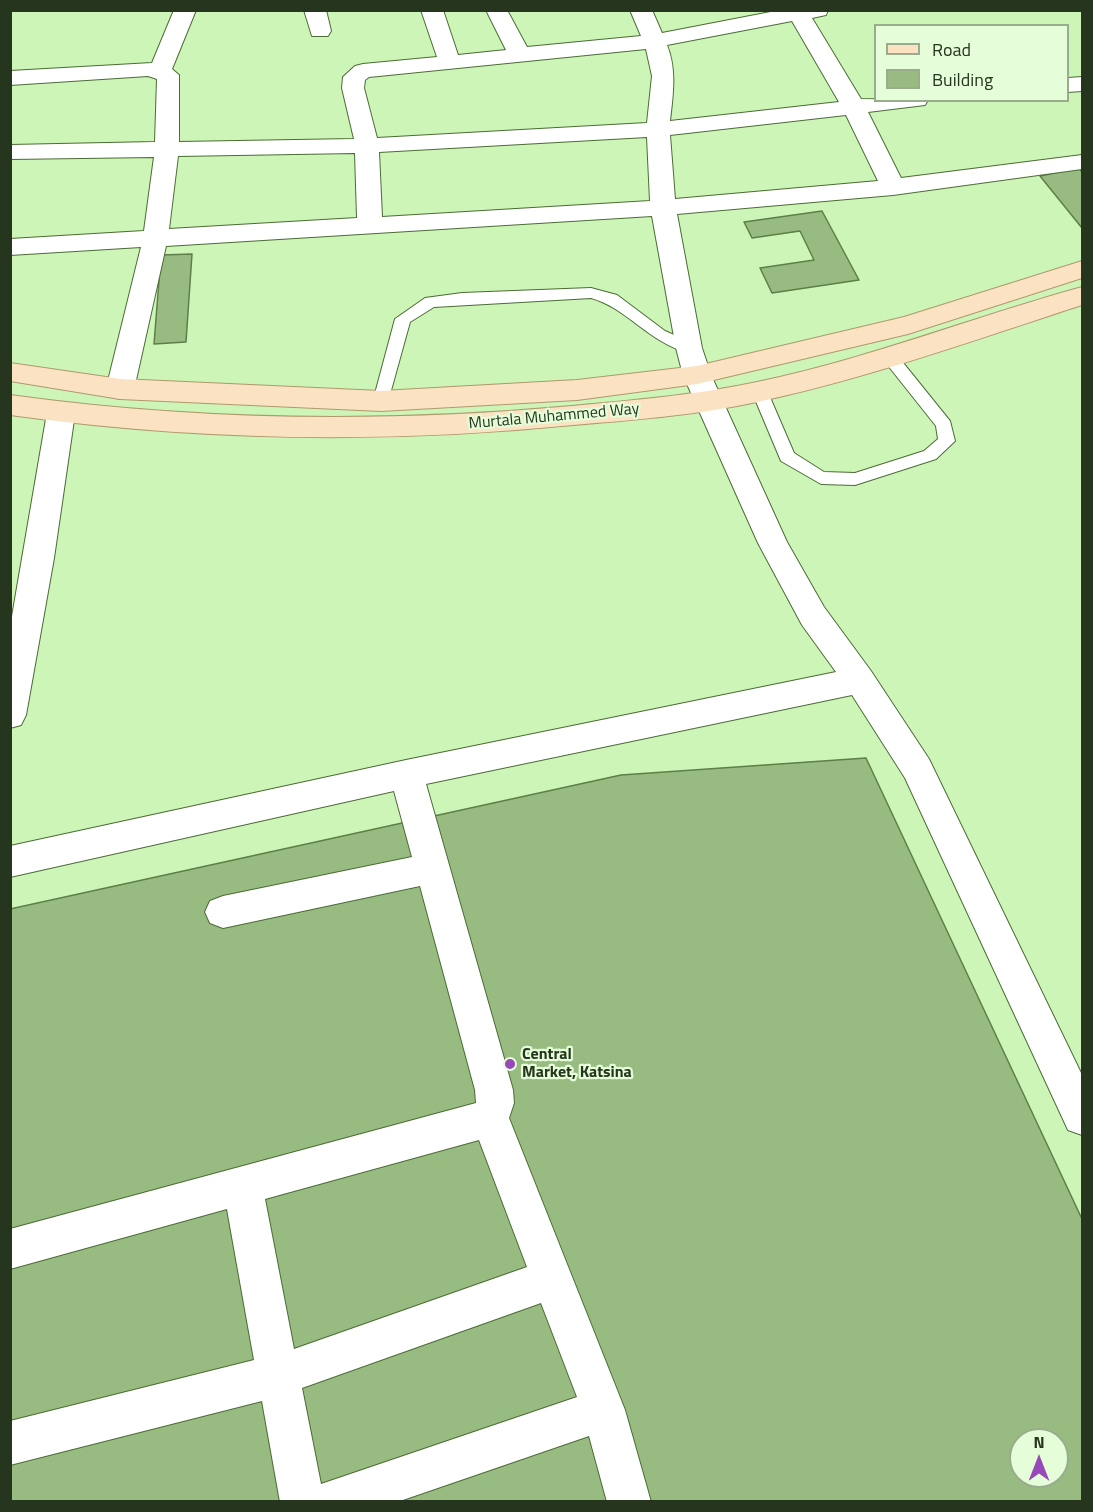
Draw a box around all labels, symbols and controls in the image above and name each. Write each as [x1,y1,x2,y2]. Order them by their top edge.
legend [874,24,1069,102]
text: Road [932,36,971,63]
text: Building [932,66,993,93]
street label: Murtala Muhammed Way [468,400,640,434]
place label: Central Market, Katsina [522,1045,632,1083]
marker: Central Market, Katsina [503,1057,517,1071]
north arrow [1009,1428,1069,1488]
text: N [1033,1430,1045,1454]

